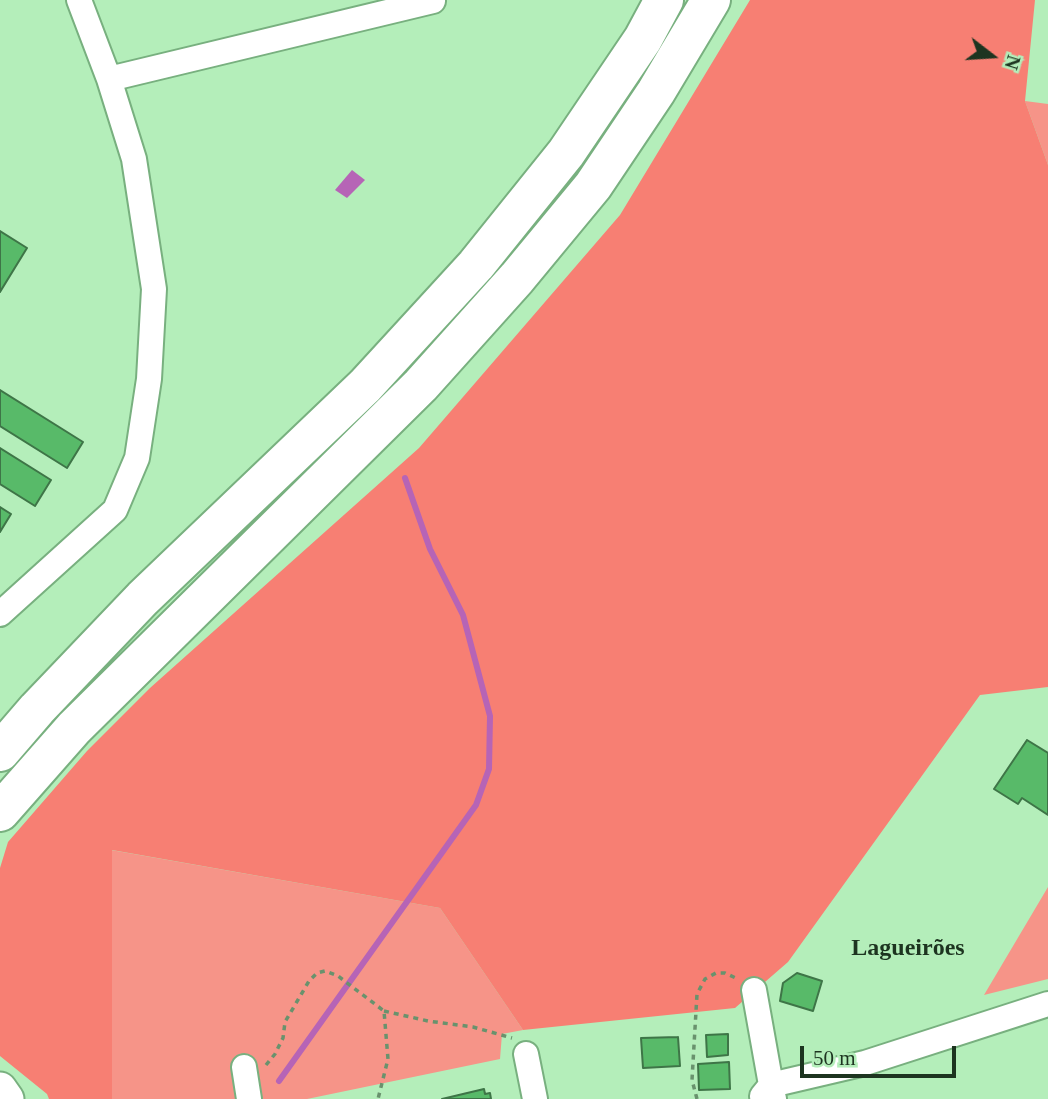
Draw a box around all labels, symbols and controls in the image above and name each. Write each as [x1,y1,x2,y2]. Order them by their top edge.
north arrow [957,21,1027,91]
text: N [1001,53,1025,72]
district label: Lagueirões [851,935,965,963]
scale bar [803,1032,959,1076]
text: 50 m [813,1046,856,1070]

